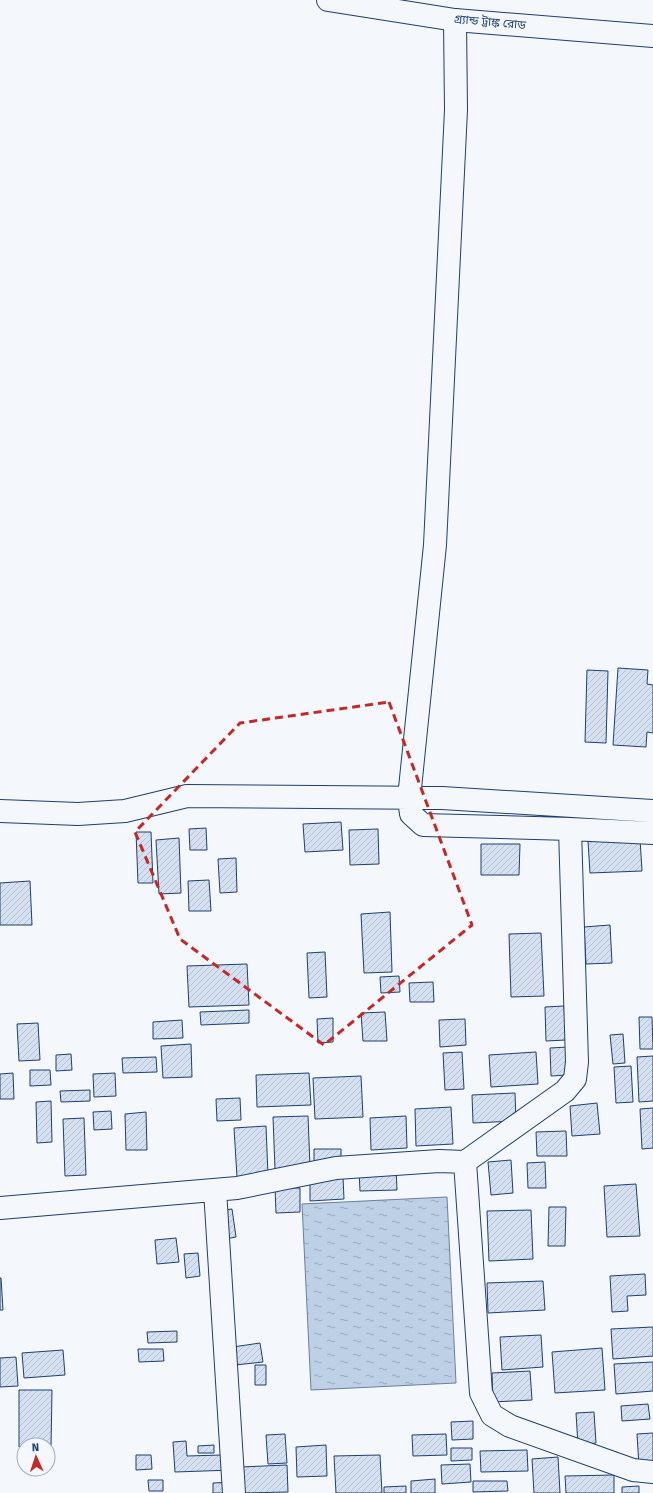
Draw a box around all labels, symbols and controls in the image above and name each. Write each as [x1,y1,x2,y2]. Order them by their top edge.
street label: গ্র্যান্ড ট্রাঙ্ক রোড [454,11,527,32]
north arrow [16,1437,56,1477]
text: N [32,1441,39,1454]

